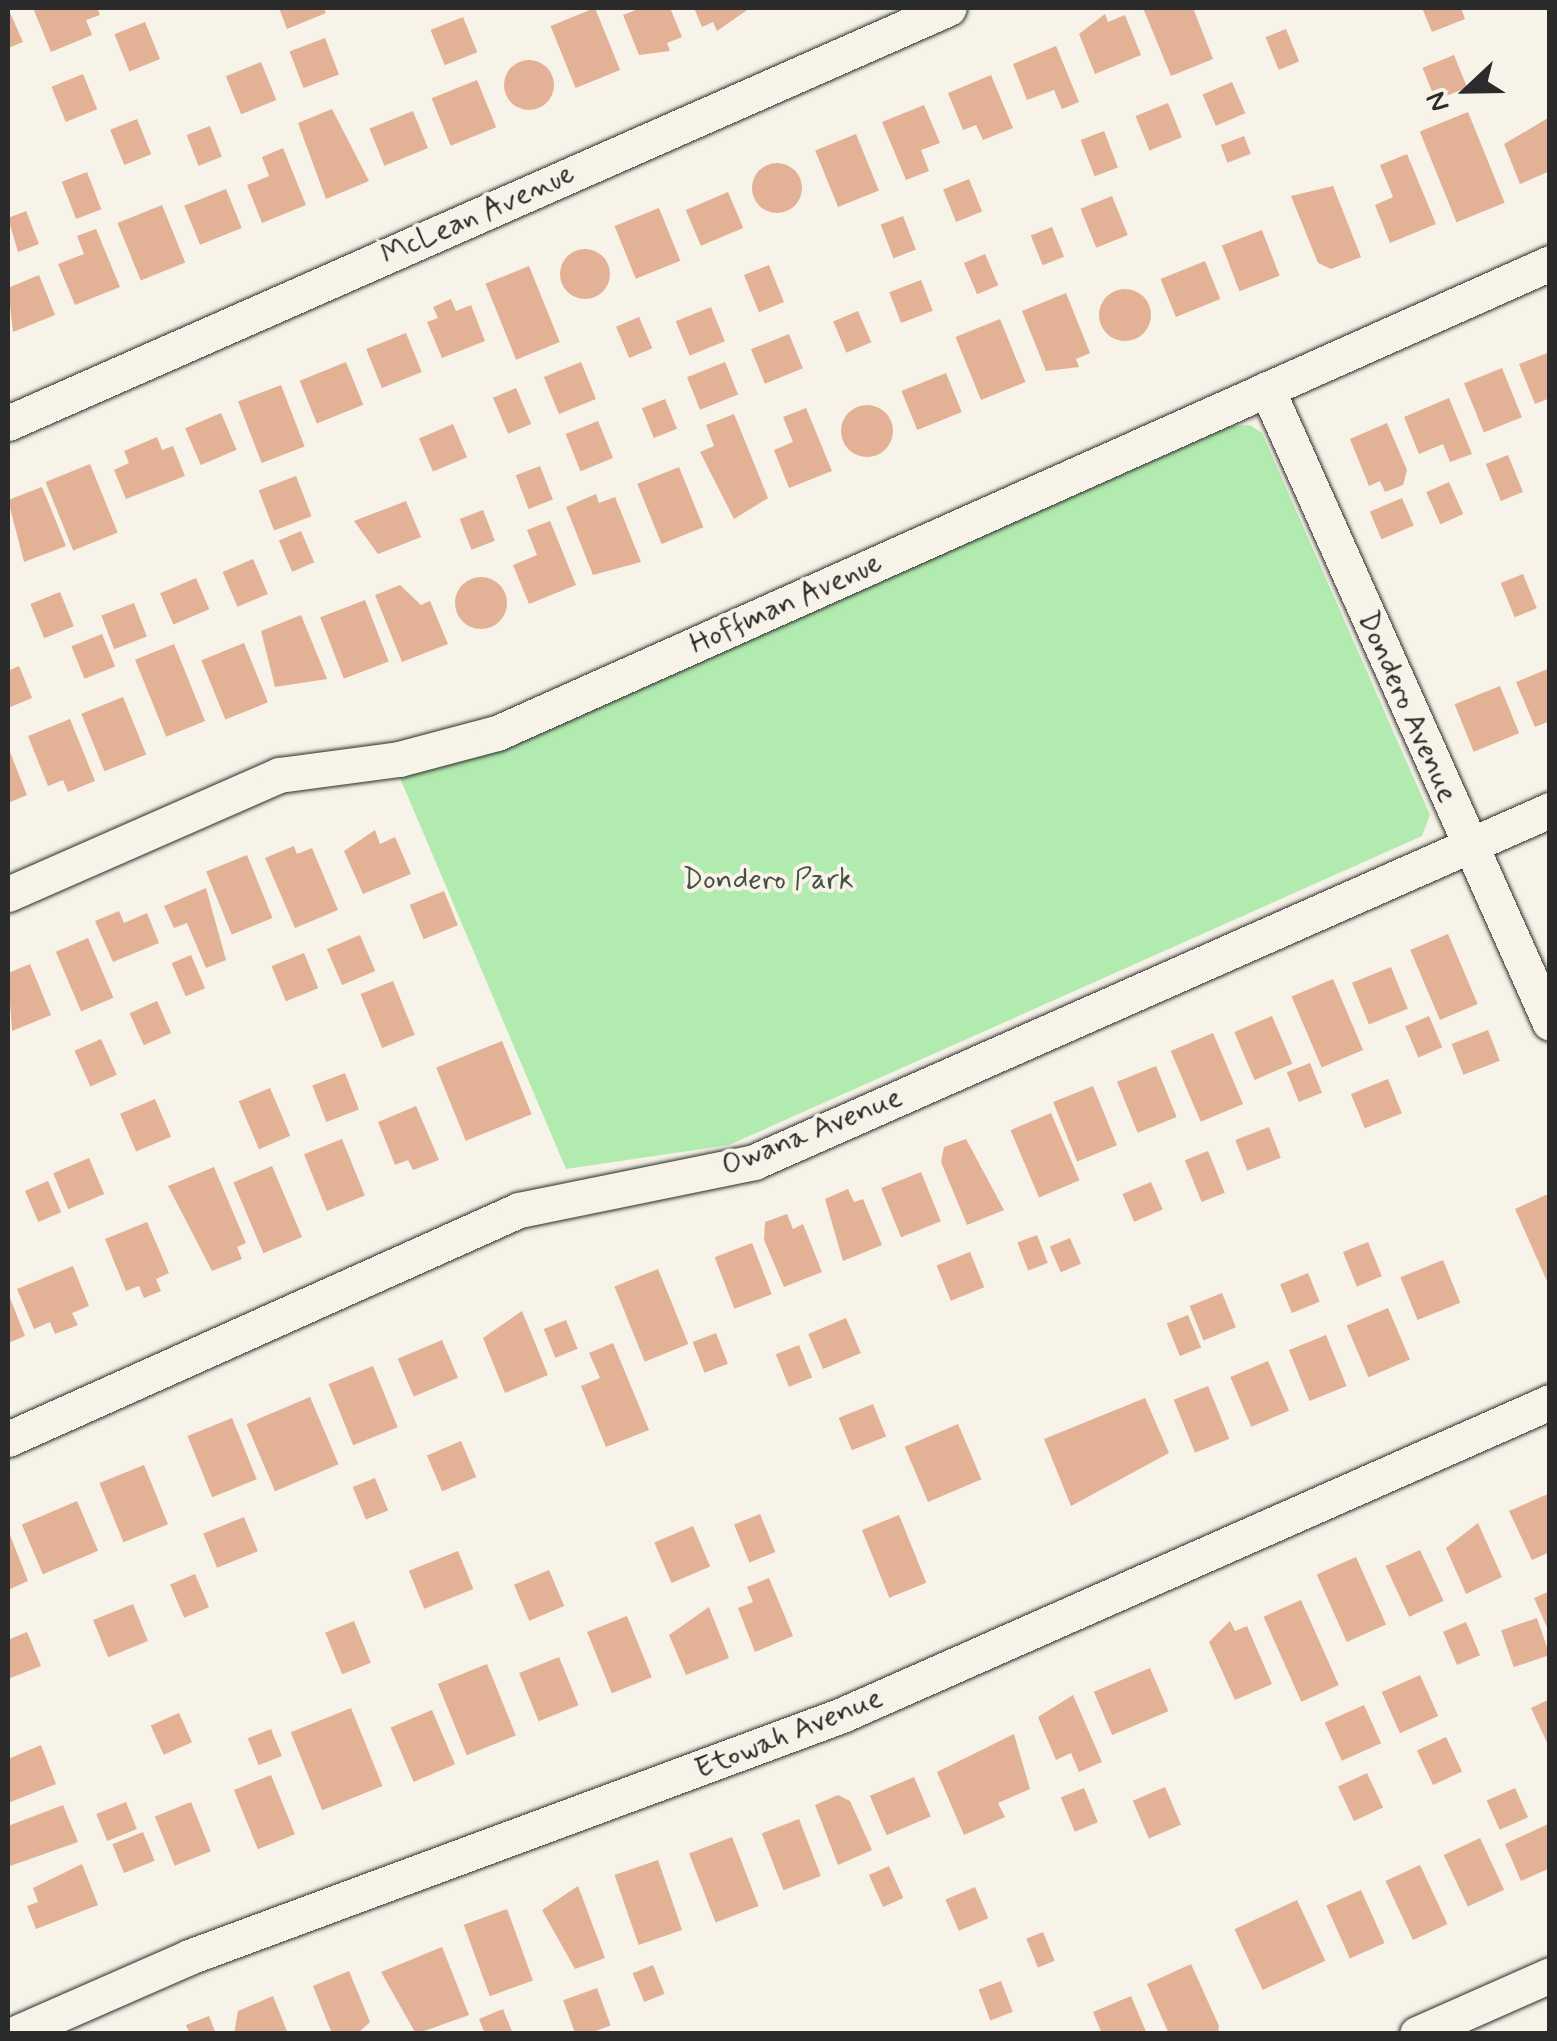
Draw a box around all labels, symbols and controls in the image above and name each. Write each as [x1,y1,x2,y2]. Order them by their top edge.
north arrow [1417,40,1517,140]
text: N [1418,86,1459,117]
street label: McLean Avenue [377,157,579,273]
street label: Hoffman Avenue [681,544,891,664]
street label: Dondero Avenue [1349,606,1465,808]
park label: Dondero Park [682,862,854,898]
street label: Owana Avenue [716,1079,908,1185]
street label: Etowah Avenue [690,1680,888,1788]

